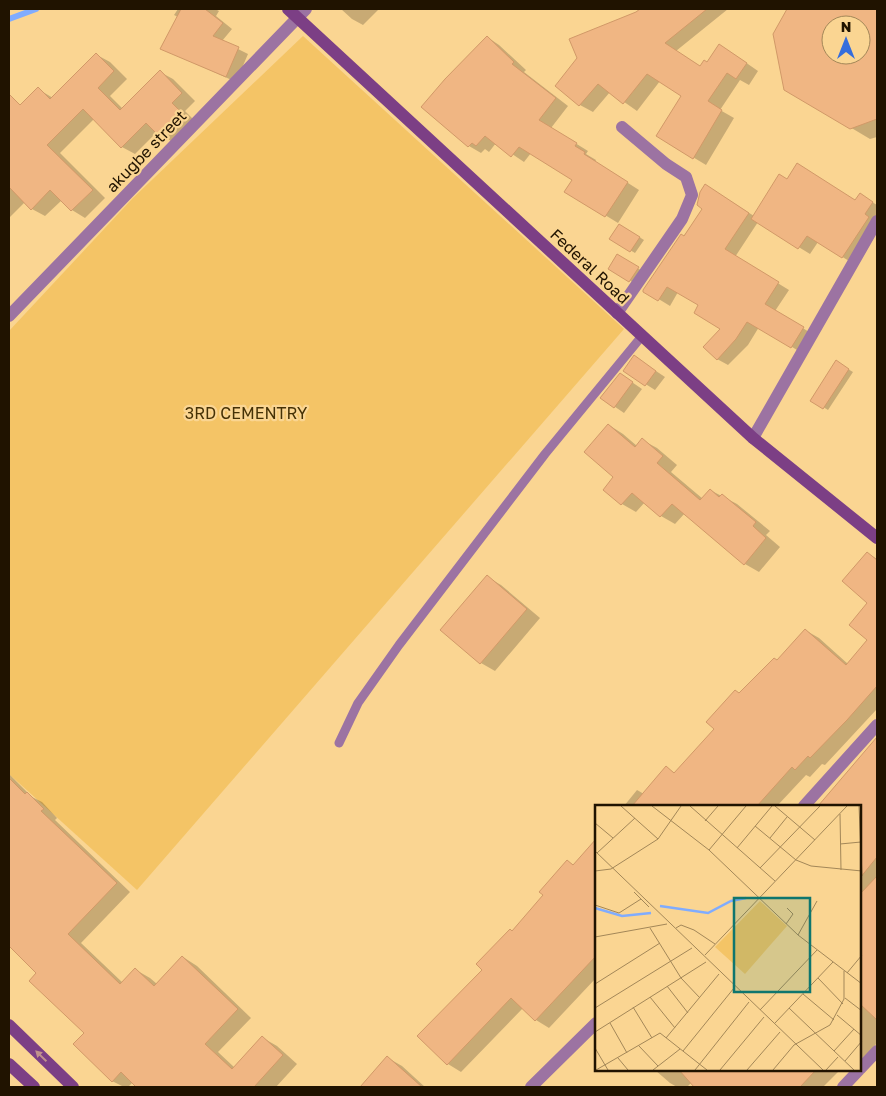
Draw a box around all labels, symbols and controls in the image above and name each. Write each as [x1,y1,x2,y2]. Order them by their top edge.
north arrow [821,15,871,65]
text: N [841,18,851,35]
street label: akugbe street [102,106,190,196]
street label: Federal Road [546,224,634,308]
park label: 3RD CEMENTRY [185,403,308,423]
inset map [595,805,861,1071]
one-way arrow [35,1050,47,1062]

